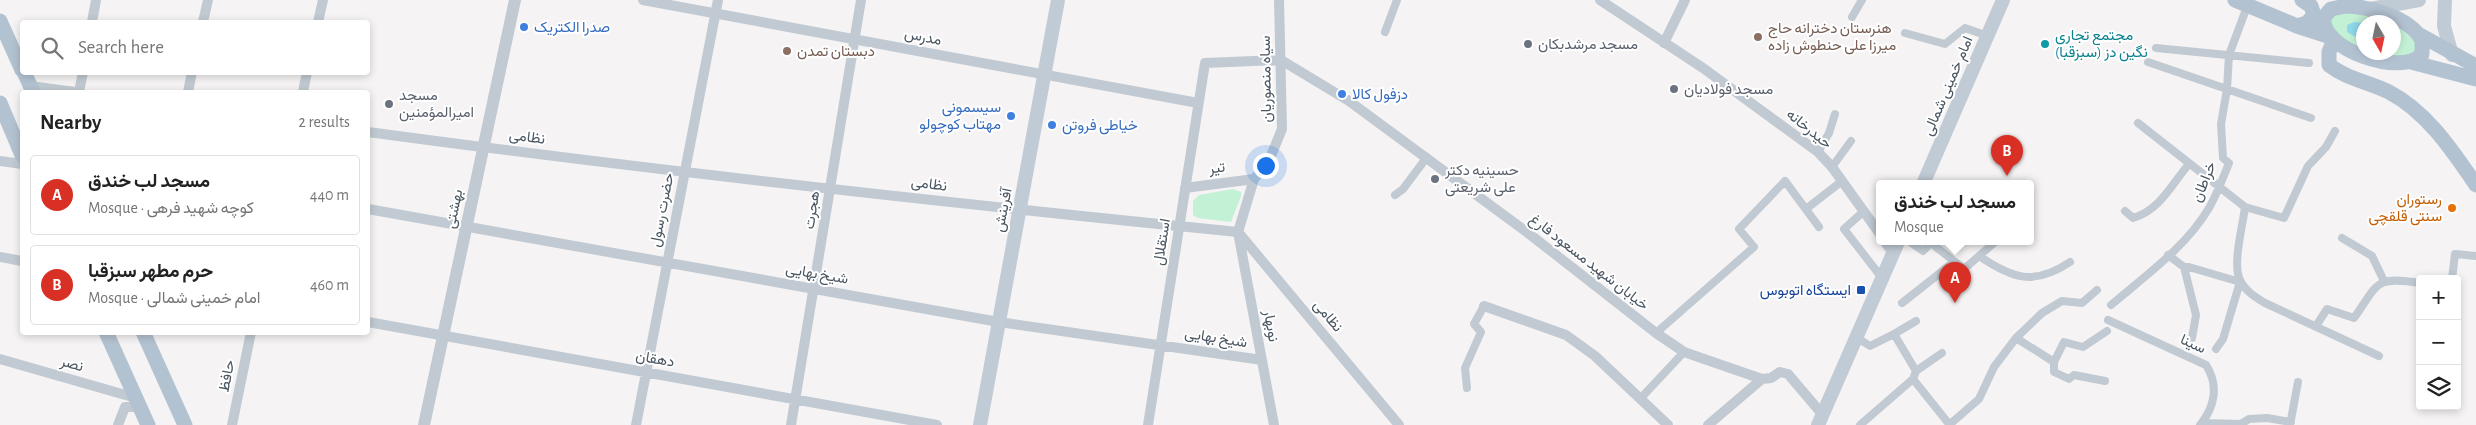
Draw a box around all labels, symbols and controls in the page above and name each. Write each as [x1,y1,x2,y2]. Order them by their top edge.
north arrow [2356,15,2401,60]
search box [20,20,370,75]
place label: صدرا الکتریک [534,20,610,36]
marker: صدرا الکتریک [518,21,530,33]
place label: هنرستان دخترانه حاج میرزا علی حنطوش زاده [1768,21,1896,55]
street label: مدرس [903,26,943,50]
place label: مجتمع تجاری نگین دز (سبزقبا) [2055,28,2148,62]
marker: هنرستان دخترانه حاج میرزا علی حنطوش زاده [1752,31,1764,43]
icon: search [38,34,66,62]
street label: امام خمینی شمالی [1920,34,1978,139]
street label: سیاه منصوریان [1258,35,1275,123]
place label: مسجد مرشدبکان [1538,37,1638,53]
text: Search here [78,38,164,57]
marker: مسجد مرشدبکان [1522,38,1534,50]
marker: مجتمع تجاری نگین دز (سبزقبا) [2039,38,2051,50]
place label: دبستان تمدن [797,44,875,60]
marker: دبستان تمدن [781,45,793,57]
place label: مسجد فولادیان [1684,82,1773,98]
marker: مسجد فولادیان [1668,83,1680,95]
place label: دزفول کالا [1352,87,1408,103]
place label: مسجد امیرالمؤمنین [399,88,474,122]
marker: دزفول کالا [1336,88,1348,100]
marker: مسجد امیرالمؤمنین [383,98,395,110]
place label: سیسمونی مهتاب کوچولو [919,100,1001,134]
street label: حیدرخانه [1783,106,1834,152]
marker: سیسمونی مهتاب کوچولو [1005,110,1017,122]
text: Nearby [40,112,101,133]
text: 2 results [298,114,350,130]
place label: خیاطی فروتن [1062,118,1138,135]
marker: خیاطی فروتن [1046,119,1058,131]
street label: نظامی [508,127,546,149]
pin: B [1991,135,2023,176]
your location [1253,153,1279,179]
street label: تیر [1207,160,1227,178]
street label: خراطان [2189,160,2220,205]
place label: حسینیه دکتر علی شریعتی [1444,163,1519,197]
text: مسجد لب خندق [88,172,210,191]
street label: حضرت رسول [647,172,678,249]
marker: حسینیه دکتر علی شریعتی [1429,173,1441,185]
street label: نظامی [910,174,948,196]
popup [1876,180,2034,245]
street label: آفرینش [990,185,1017,234]
text: A [52,187,62,203]
text: 440 m [310,187,349,203]
street label: بهشتی [443,188,467,230]
street label: هجرت [802,190,823,230]
place label: رستوران سنتی قلقچی [2368,192,2442,226]
text: مسجد لب خندق [1894,193,2016,212]
text: Mosque · کوچه شهید فرهی [88,200,254,216]
marker: رستوران سنتی قلقچی [2446,202,2458,214]
street label: خیابان شهید مسعود فارغ [1525,211,1651,315]
street label: استقلال [1151,218,1174,267]
text: Mosque [1894,219,1944,235]
street label: شیخ بهایی [784,261,850,290]
text: حرم مطهر سبزقبا [88,262,213,281]
pin: A [1939,262,1971,303]
map controls [2416,275,2461,410]
button: + [2416,275,2461,320]
text: B [52,277,62,293]
text: 460 m [310,277,349,293]
place label: ایستگاه اتوبوس [1760,283,1851,300]
marker: ایستگاه اتوبوس [1855,284,1867,296]
text: Mosque · امام خمینی شمالی [88,290,260,306]
street label: نظامی [1309,297,1345,336]
street label: نوبهار [1260,308,1281,343]
button: − [2416,320,2461,365]
street label: شیخ بهایی [1183,326,1249,353]
street label: سینا [2178,332,2208,357]
street label: دهقان [634,348,676,371]
street label: نصر [58,353,85,375]
street label: حافظ [217,359,237,393]
button: layers [2416,365,2461,410]

